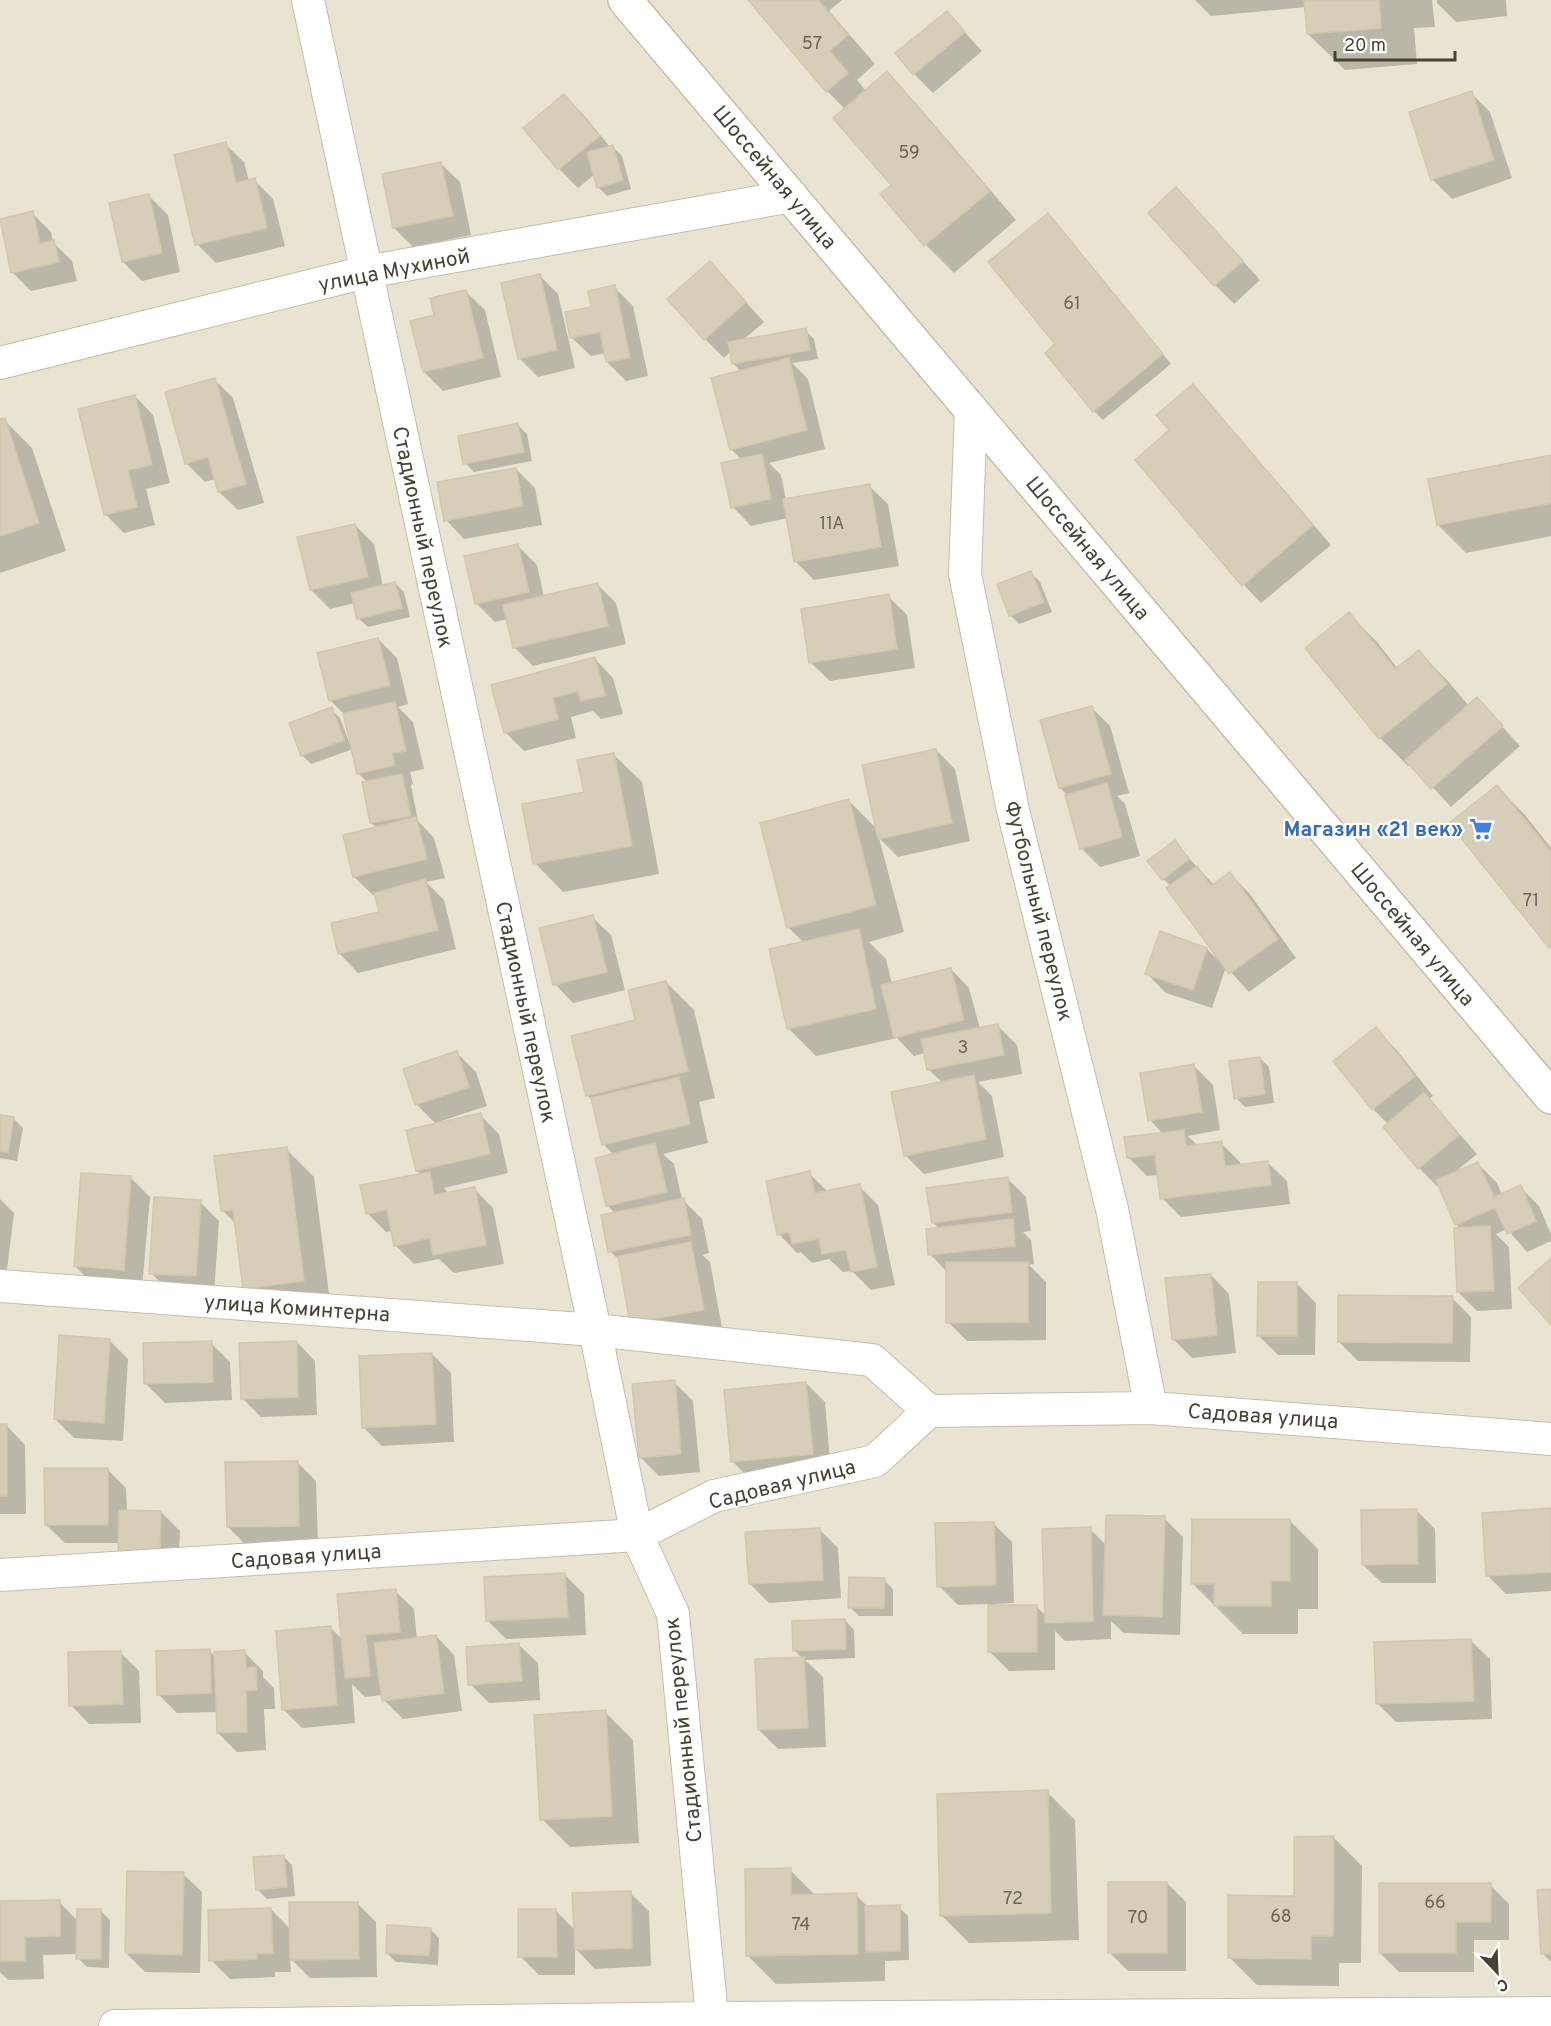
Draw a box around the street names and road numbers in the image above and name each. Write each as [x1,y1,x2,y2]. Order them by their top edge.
street label: Шоссейная улица [706,100,842,256]
street label: улица Мухиной [316,244,472,299]
street label: Стадионный переулок [385,424,458,651]
street label: Шоссейная улица [1019,471,1155,627]
street label: Футбольный переулок [997,798,1078,1024]
street label: Шоссейная улица [1344,857,1480,1013]
street label: Стадионный переулок [488,899,561,1126]
street label: улица Коминтерна [203,1290,391,1329]
street label: Садовая улица [1187,1399,1339,1436]
street label: Садовая улица [706,1454,859,1517]
street label: Садовая улица [230,1539,382,1576]
street label: Стадионный переулок [659,1616,710,1844]

